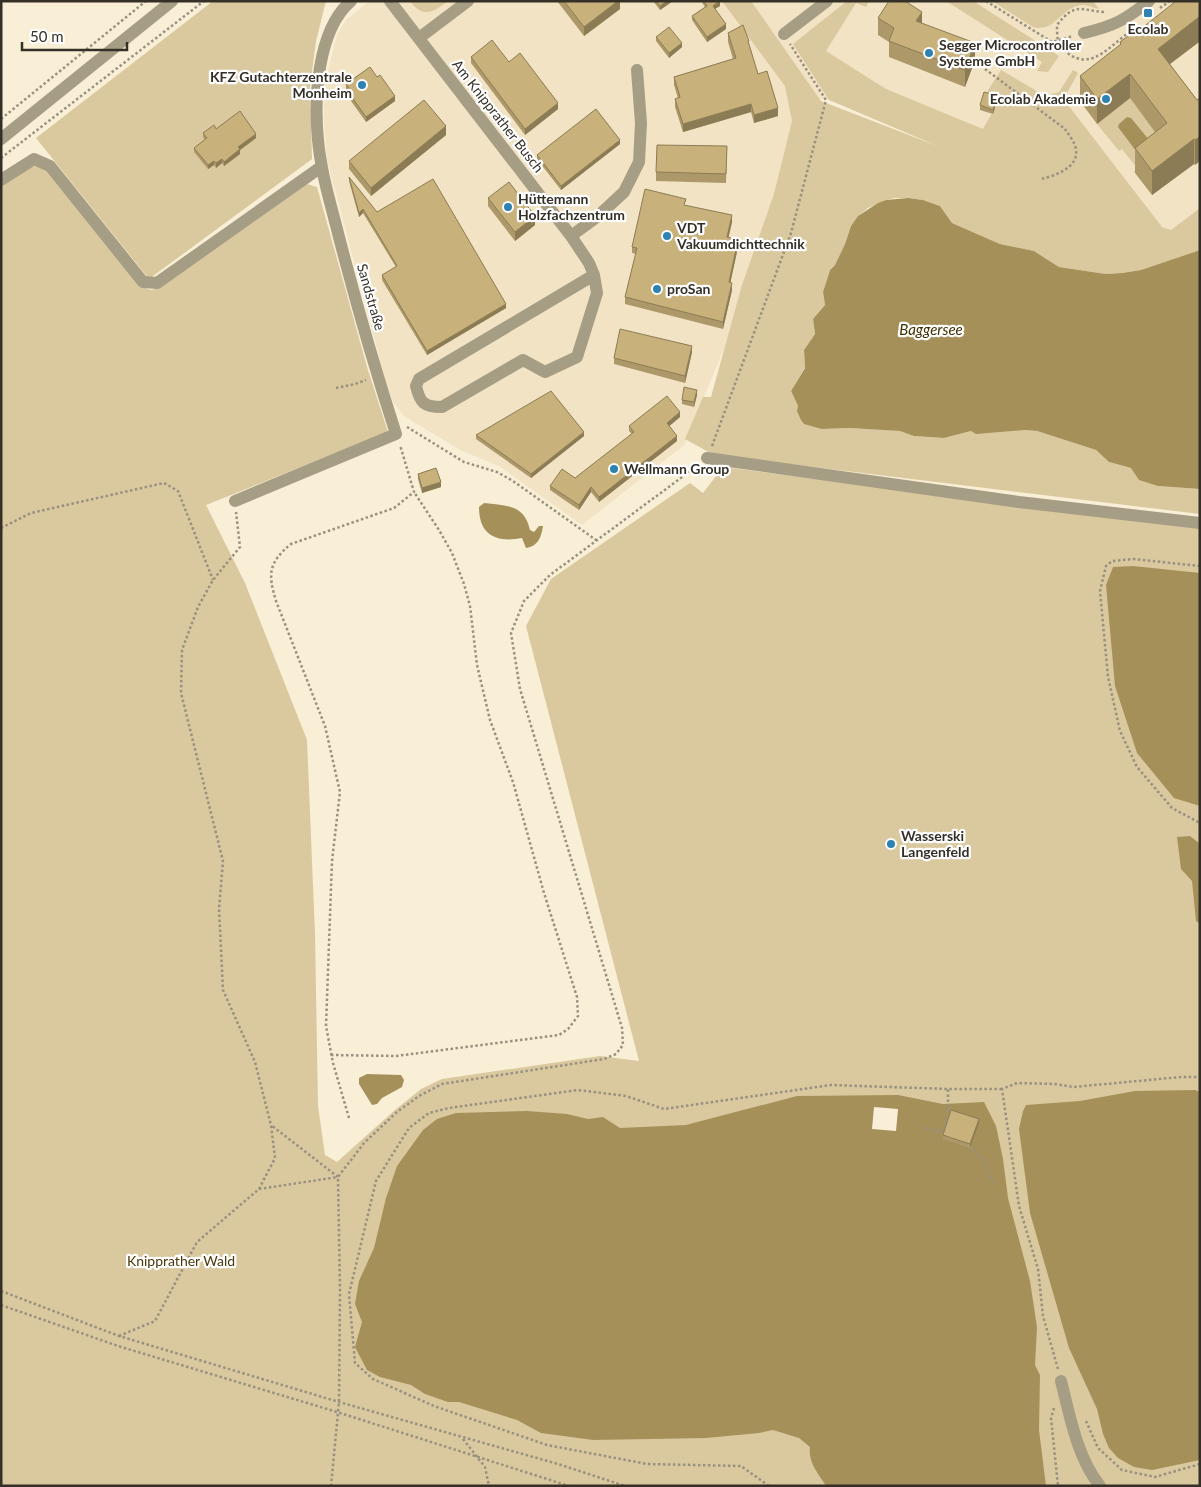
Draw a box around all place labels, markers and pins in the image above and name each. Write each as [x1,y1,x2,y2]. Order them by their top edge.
marker: Ecolab [1142,7,1154,19]
place label: Ecolab [1128,20,1169,37]
place label: Segger Microcontroller Systeme GmbH [939,36,1082,69]
marker: Segger Microcontroller Systeme GmbH [923,47,935,59]
place label: KFZ Gutachterzentrale Monheim [210,68,353,101]
marker: KFZ Gutachterzentrale Monheim [356,79,368,91]
place label: Ecolab Akademie [990,90,1097,107]
marker: Ecolab Akademie [1100,93,1112,105]
place label: Hüttemann Holzfachzentrum [518,190,625,223]
marker: Hüttemann Holzfachzentrum [502,201,514,213]
place label: VDT Vakuumdichttechnik [676,219,805,252]
marker: VDT Vakuumdichttechnik [661,230,673,242]
place label: proSan [667,280,711,297]
marker: proSan [651,283,663,295]
place label: Wellmann Group [624,460,729,477]
marker: Wellmann Group [608,463,620,475]
place label: Wasserski Langenfeld [901,827,970,860]
marker: Wasserski Langenfeld [885,838,897,850]

